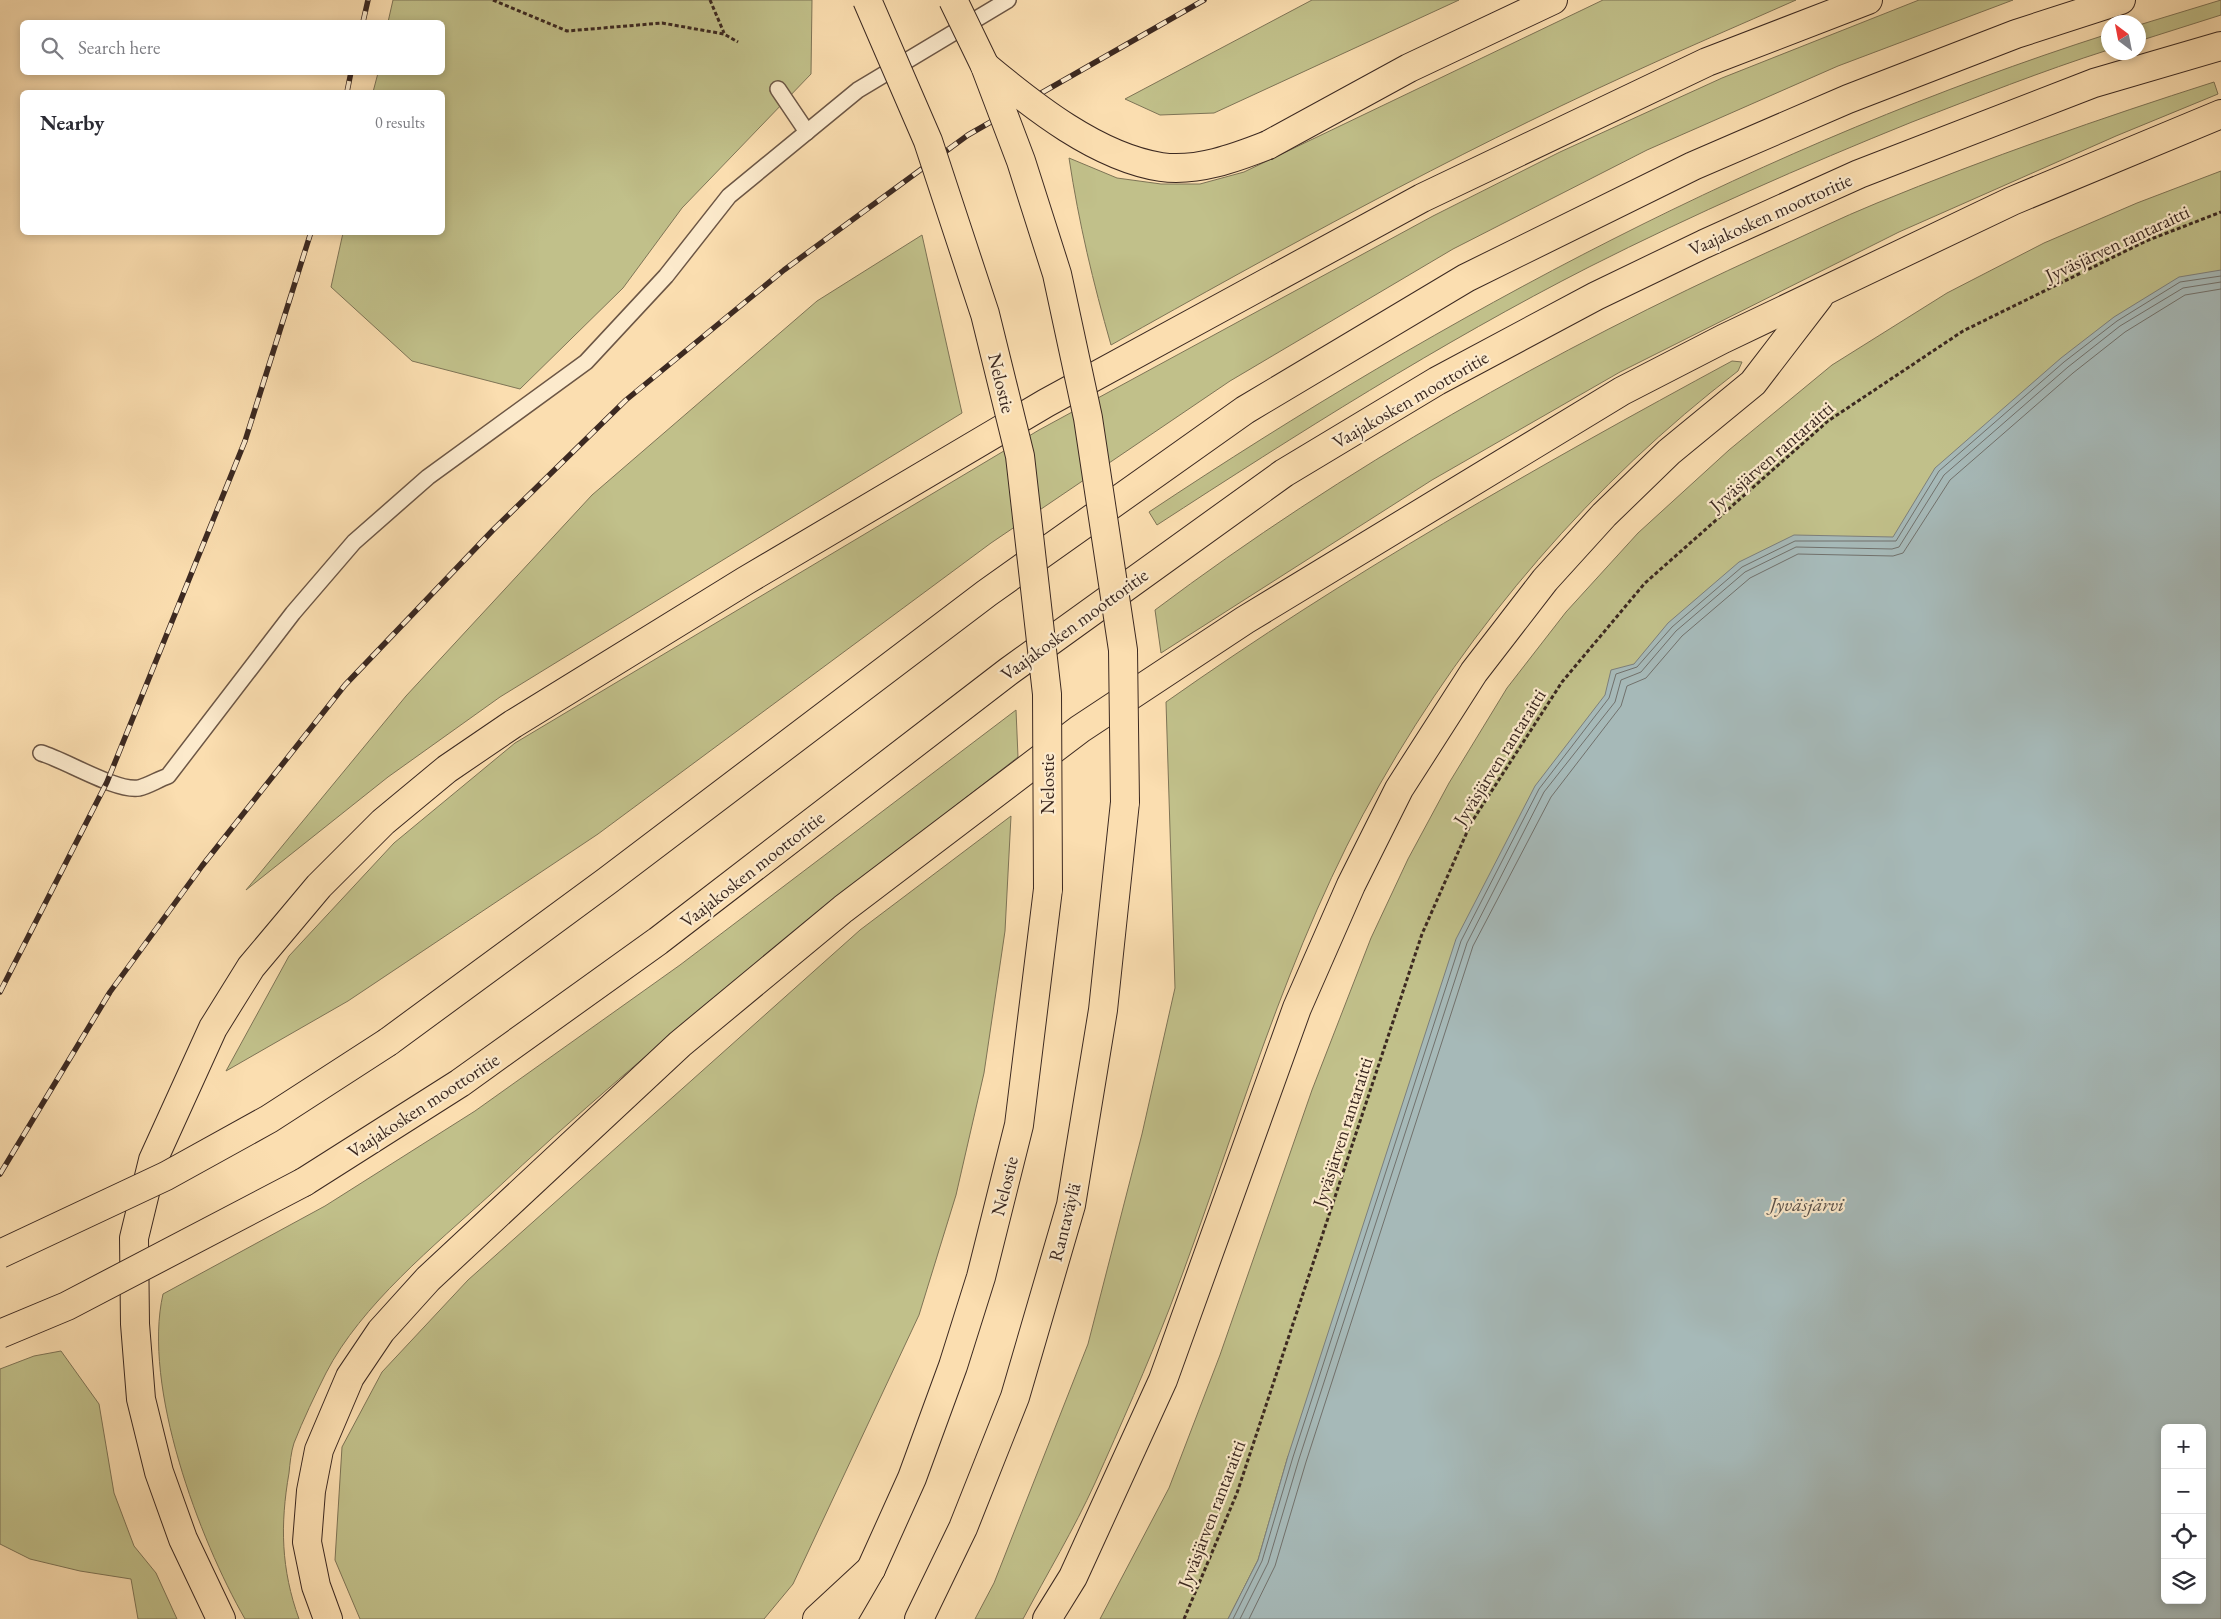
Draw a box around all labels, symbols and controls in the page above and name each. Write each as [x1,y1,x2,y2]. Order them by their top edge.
north arrow [2101,15,2146,60]
search box [20,20,445,75]
icon: search [38,34,66,62]
text: Search here [78,35,160,60]
text: Nearby [40,109,104,136]
text: 0 results [375,112,425,133]
street label: Vaajakosken moottoritie [1685,167,1856,262]
street label: Jyväsjärven rantaraitti [2039,199,2194,289]
street label: Vaajakosken moottoritie [1328,345,1493,454]
street label: Nelostie [982,351,1021,416]
street label: Jyväsjärven rantaraitti [1703,395,1839,518]
street label: Vaajakosken moottoritie [996,562,1153,686]
street label: Jyväsjärven rantaraitti [1446,684,1552,832]
street label: Nelostie [1035,754,1060,814]
street label: Vaajakosken moottoritie [675,805,829,934]
street label: Vaajakosken moottoritie [343,1047,504,1164]
street label: Jyväsjärven rantaraitti [1306,1054,1379,1212]
street label: Nelostie [985,1154,1024,1219]
street label: Rantaväylä [1043,1180,1086,1264]
water label: Jyväsjärvi [1766,1191,1845,1217]
map controls [2161,1424,2206,1604]
button: + [2161,1424,2206,1469]
street label: Jyväsjärven rantaraitti [1171,1436,1251,1594]
button: − [2161,1469,2206,1514]
button: locate [2161,1514,2206,1559]
button: layers [2161,1559,2206,1604]

